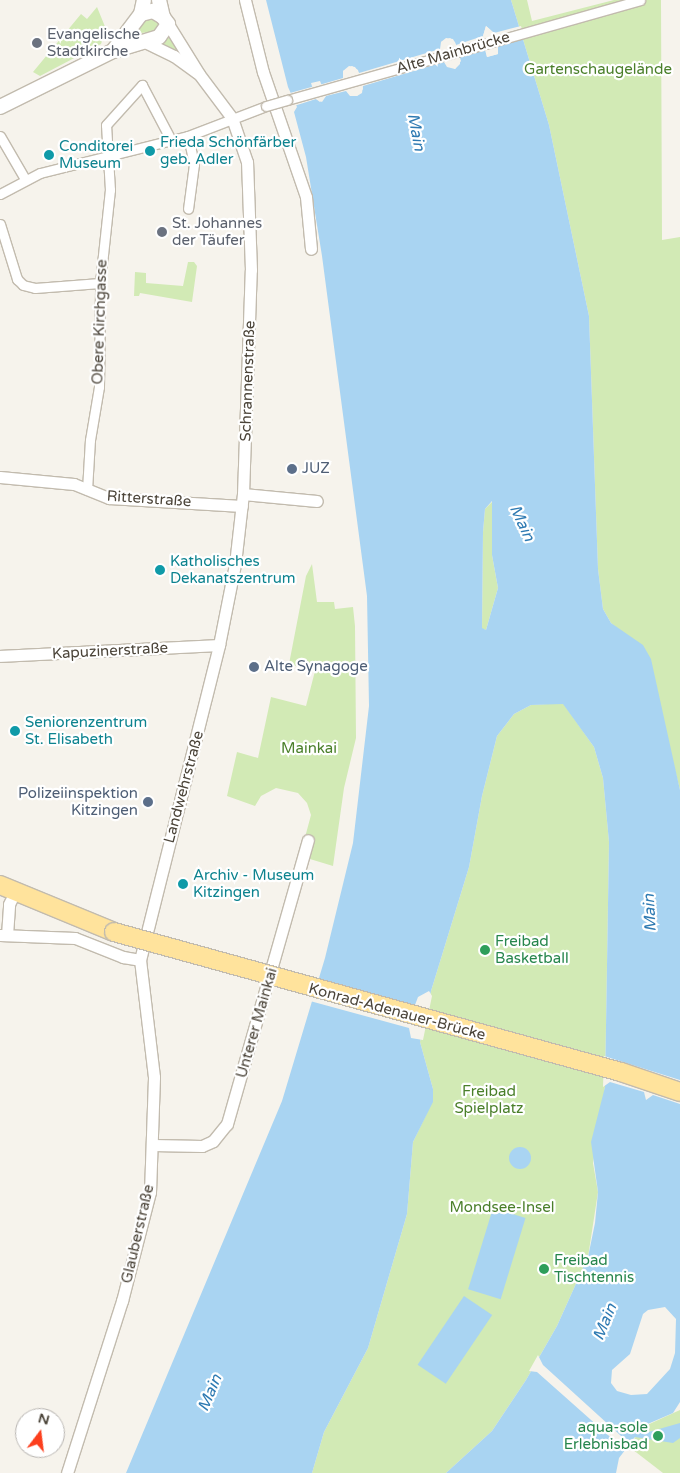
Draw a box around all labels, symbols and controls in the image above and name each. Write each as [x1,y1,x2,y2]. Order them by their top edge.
place label: Evangelische Stadtkirche [47,25,140,60]
street label: Alte Mainbrücke [394,28,512,78]
marker: Evangelische Stadtkirche [31,37,43,49]
park label: Gartenschaugelände [524,61,672,79]
water label: Main [403,111,429,153]
place label: Frieda Schönfärber geb. Adler [160,133,296,168]
place label: Conditorei Museum [59,137,133,172]
marker: Frieda Schönfärber geb. Adler [144,145,156,157]
marker: Conditorei Museum [43,149,55,161]
place label: St. Johannes der Täufer [172,214,262,249]
marker: St. Johannes der Täufer [156,226,168,238]
street label: Obere Kirchgasse [89,259,111,385]
street label: Schrannenstraße [237,320,259,442]
place label: JUZ [302,460,330,478]
marker: JUZ [286,463,298,475]
street label: Ritterstraße [106,487,192,511]
water label: Main [505,502,539,544]
place label: Katholisches Dekanatszentrum [170,552,296,587]
marker: Katholisches Dekanatszentrum [154,564,166,576]
street label: Kapuzinerstraße [51,639,169,663]
place label: Alte Synagoge [264,658,368,676]
marker: Alte Synagoge [248,661,260,673]
place label: Seniorenzentrum St. Elisabeth [25,713,147,748]
marker: Seniorenzentrum St. Elisabeth [9,725,21,737]
street label: Landwehrstraße [160,729,208,845]
park label: Mainkai [281,740,337,758]
place label: Polizeiinspektion Kitzingen [18,784,138,819]
marker: Polizeiinspektion Kitzingen [142,796,154,808]
place label: Archiv - Museum Kitzingen [193,866,314,901]
marker: Archiv - Museum Kitzingen [177,878,189,890]
water label: Main [639,893,661,933]
place label: Freibad Basketball [495,932,569,967]
marker: Freibad Basketball [479,944,491,956]
street label: Unterer Mainkai [233,966,281,1080]
street label: Konrad-Adenauer-Brücke [306,980,488,1044]
park label: Freibad Spielplatz [454,1082,524,1117]
street label: Glauberstraße [118,1183,158,1285]
park label: Mondsee-Insel [450,1199,554,1217]
place label: Freibad Tischtennis [554,1251,634,1286]
marker: Freibad Tischtennis [538,1263,550,1275]
water label: Main [589,1301,621,1343]
water label: Main [194,1372,226,1414]
north arrow [15,1408,65,1458]
text: N [36,1409,51,1429]
place label: aqua-sole Erlebnisbad [564,1418,648,1453]
marker: aqua-sole Erlebnisbad [652,1430,664,1442]

